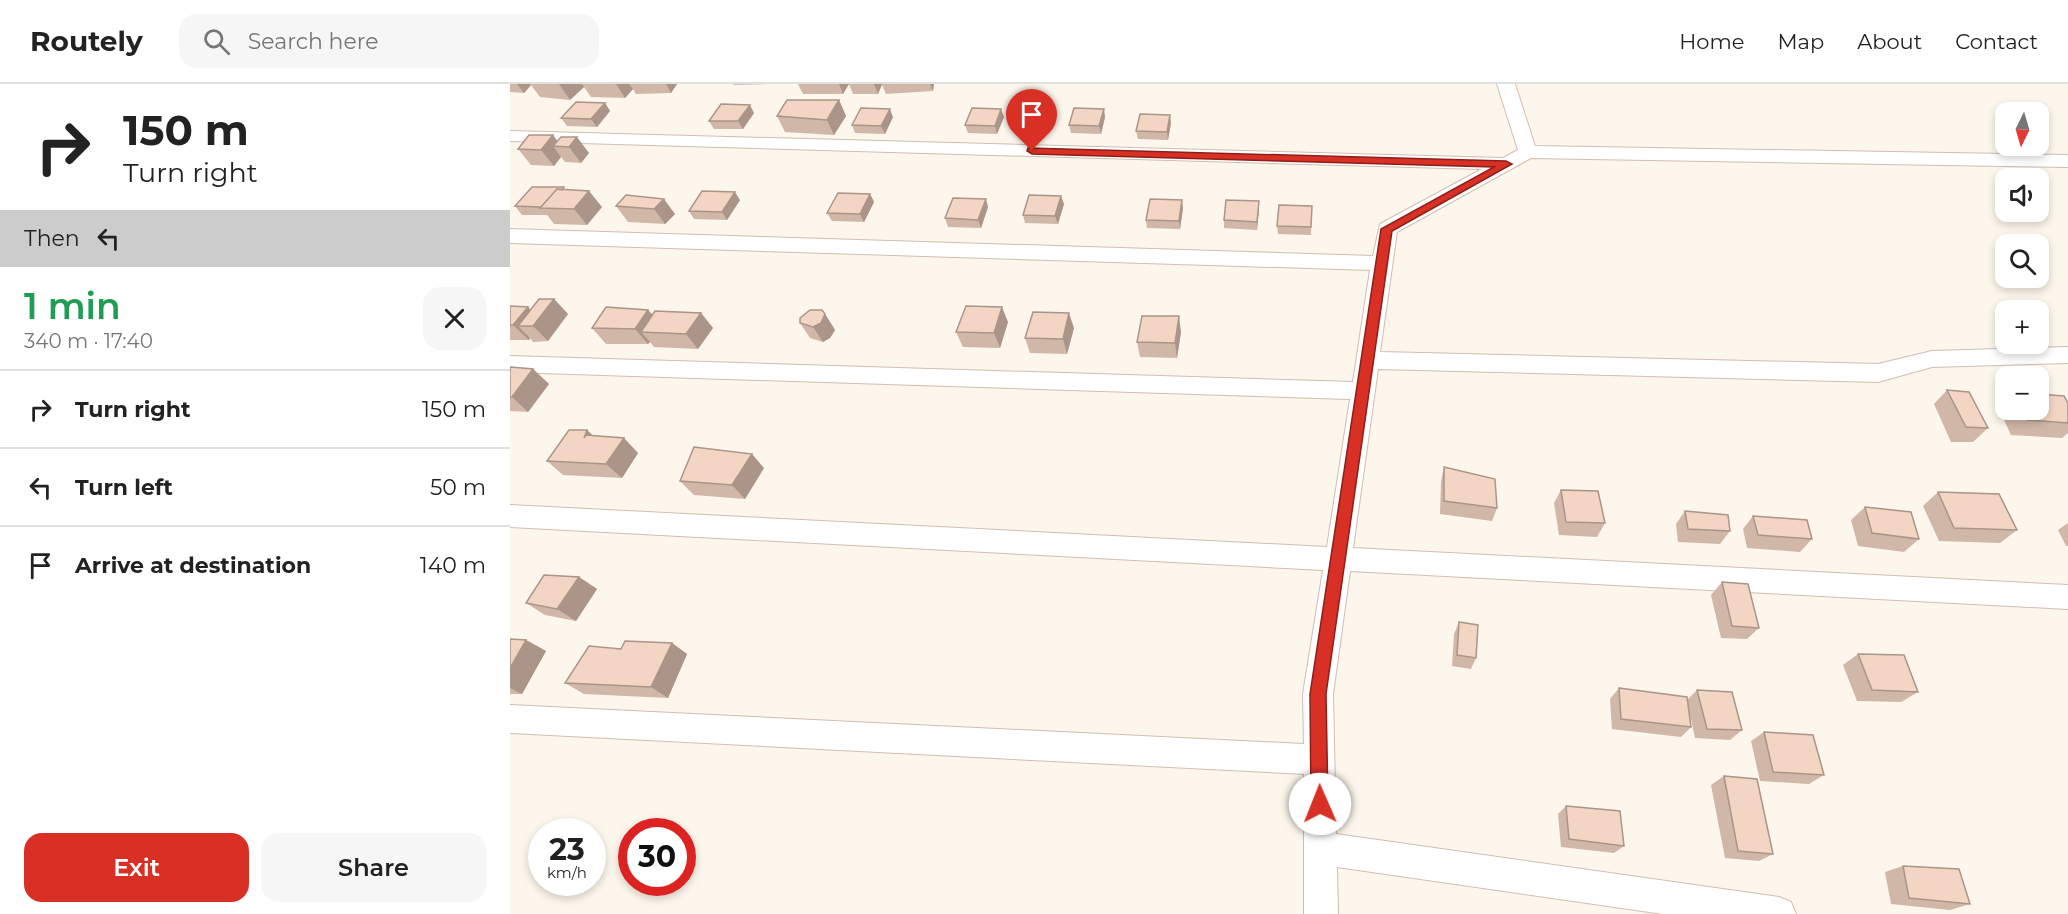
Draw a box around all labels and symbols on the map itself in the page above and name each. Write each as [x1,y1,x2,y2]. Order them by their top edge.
pin [1006,89,1057,151]
north arrow [1995,102,2049,156]
position arrow [1288,772,1352,836]
speed limit sign: 30 [618,818,696,896]

